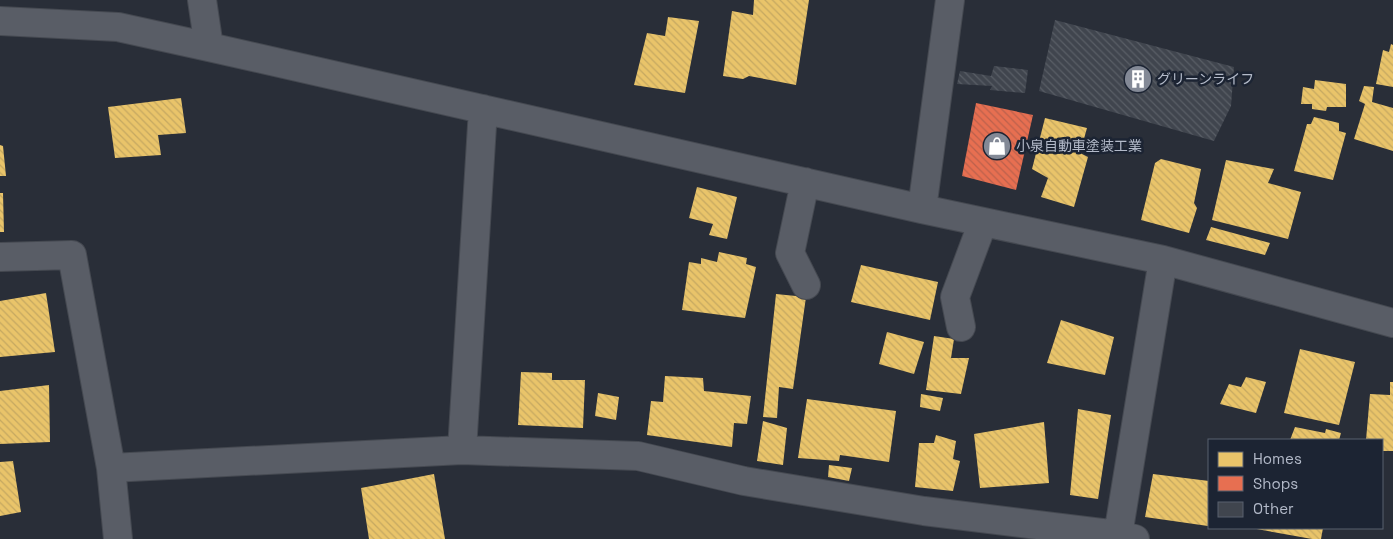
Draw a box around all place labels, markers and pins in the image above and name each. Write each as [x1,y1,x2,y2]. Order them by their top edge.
building icon: グリーンライフ [1123,64,1153,94]
place label: グリーンライフ [1157,70,1254,88]
shop icon: 小泉自動車塗装工業 [982,131,1012,161]
place label: 小泉自動車塗装工業 [1016,137,1142,155]

